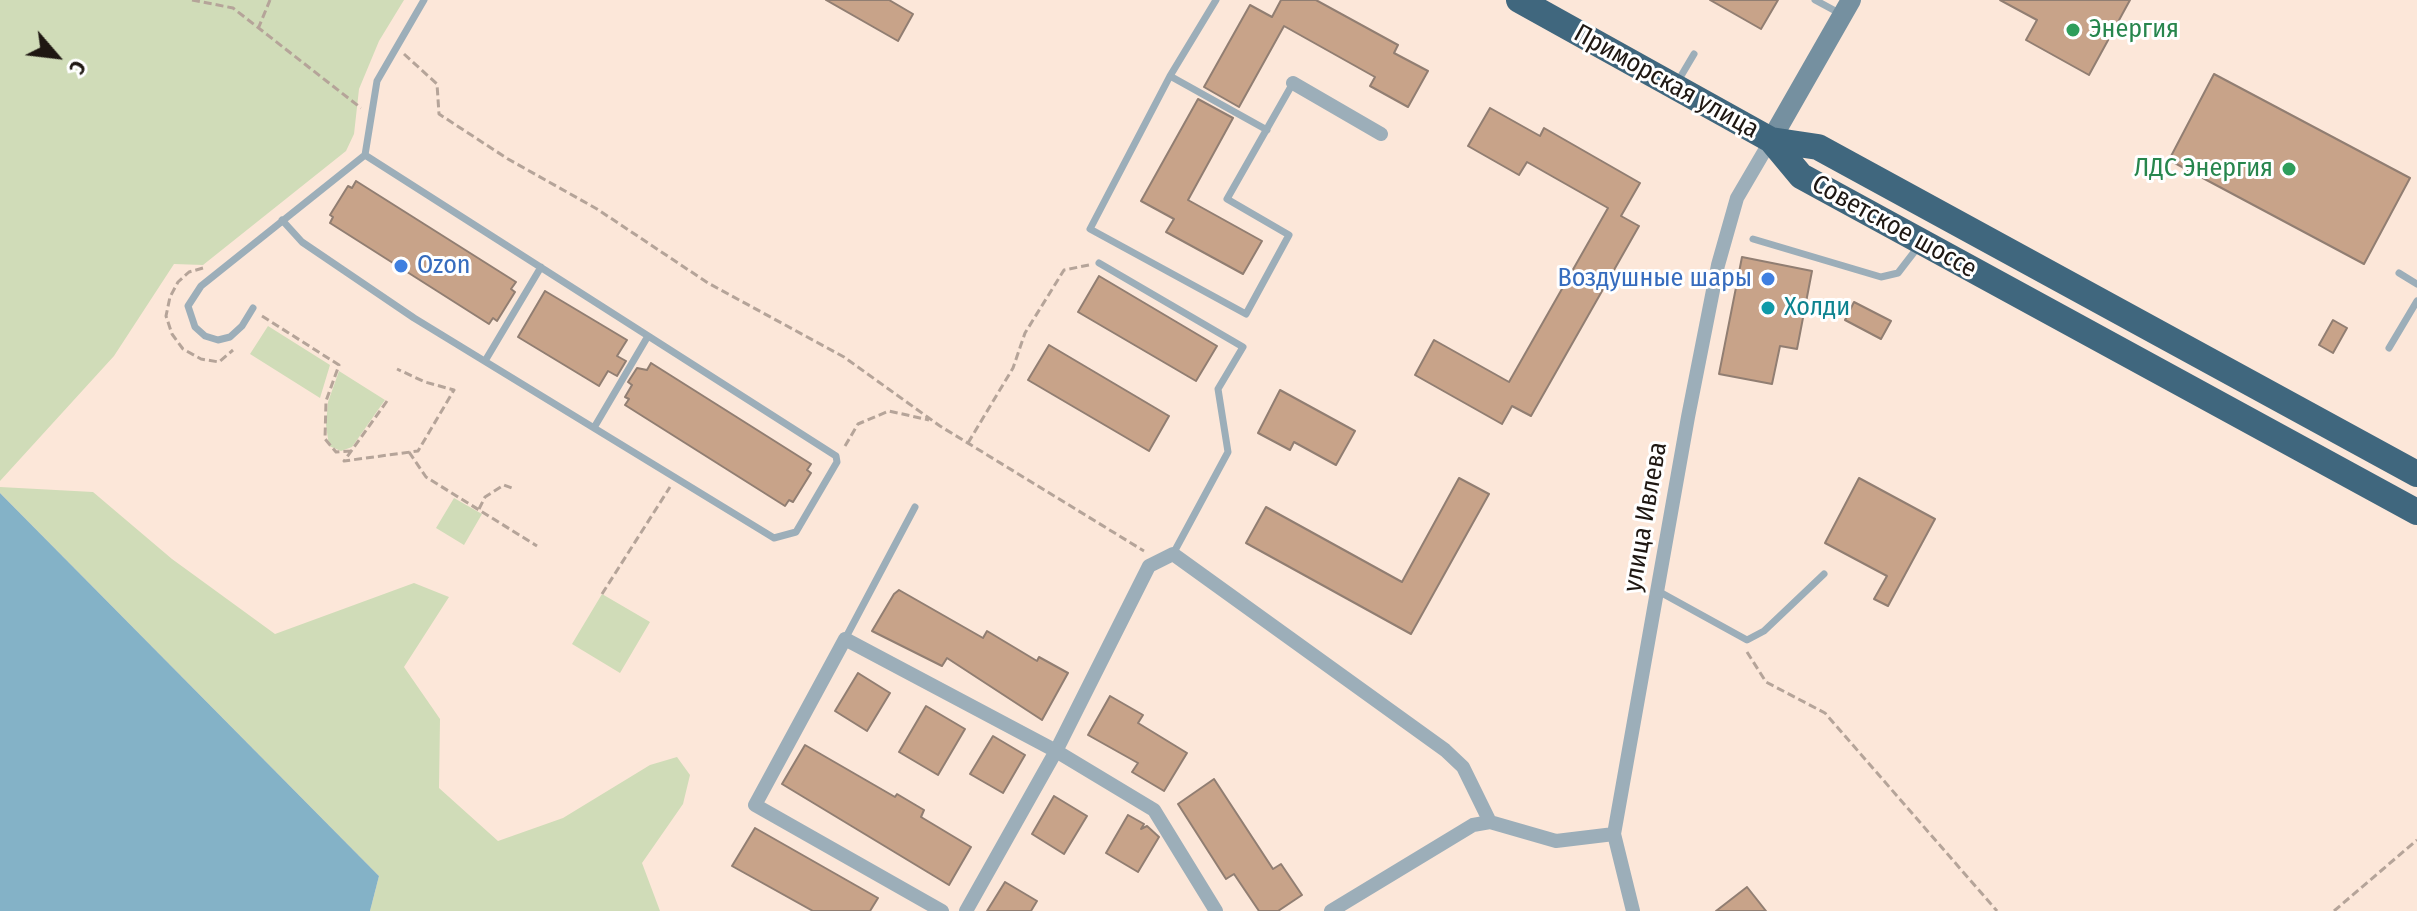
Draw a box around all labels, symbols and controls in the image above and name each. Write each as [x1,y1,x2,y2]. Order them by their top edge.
place label: Энергия [2089,14,2179,46]
north arrow [16,16,96,96]
street label: Приморская улица [1568,18,1764,146]
marker: Энергия [2064,21,2082,39]
text: С [63,56,92,79]
place label: ЛДС Энергия [2134,153,2273,185]
marker: ЛДС Энергия [2280,160,2298,178]
street label: Советское шоссе [1806,169,1982,285]
place label: Ozon [417,250,471,282]
marker: Ozon [392,257,410,275]
place label: Воздушные шары [1558,263,1752,295]
marker: Воздушные шары [1759,270,1777,288]
place label: Холди [1784,292,1850,324]
marker: Холди [1759,299,1777,317]
street label: улица Ивлева [1617,440,1675,594]

